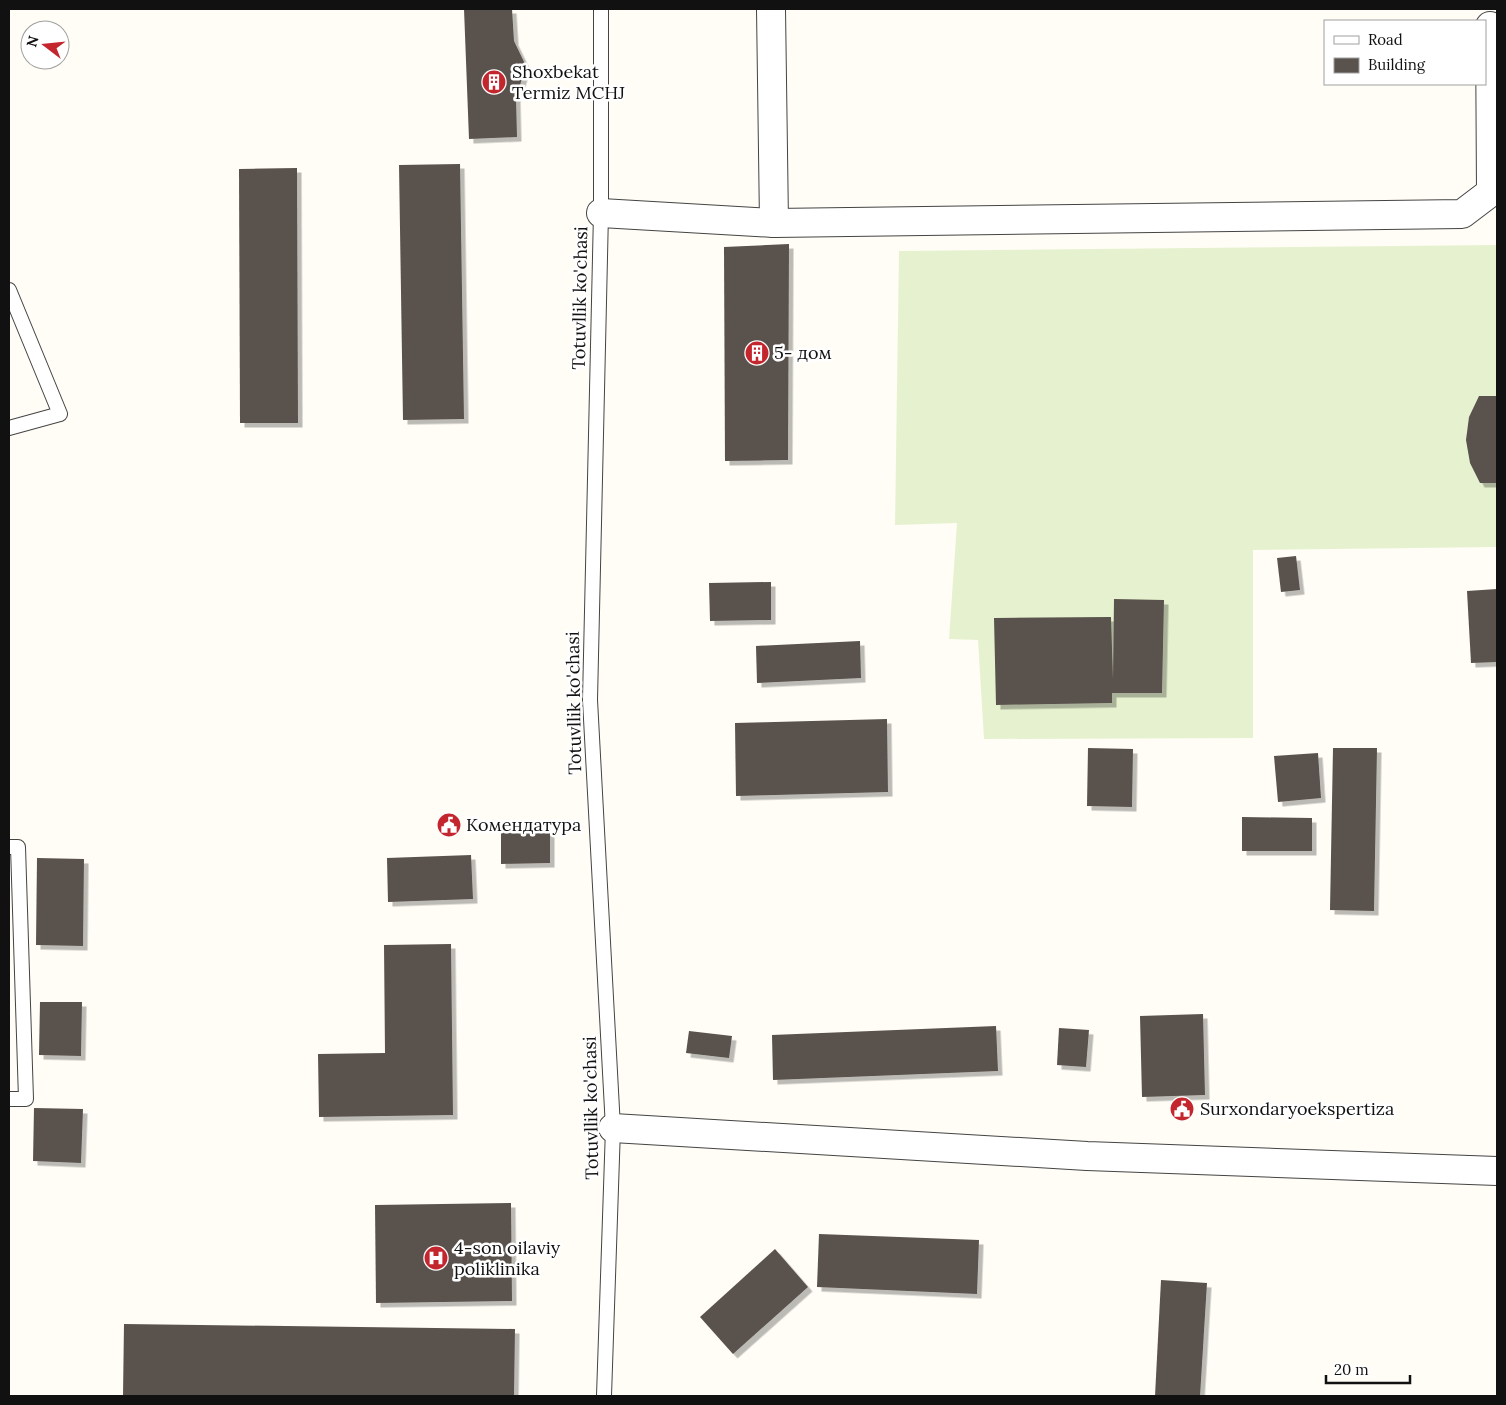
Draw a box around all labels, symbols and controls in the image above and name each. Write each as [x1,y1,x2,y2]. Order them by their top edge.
north arrow [20,20,70,70]
legend [1324,20,1486,85]
text: Road [1368,30,1403,49]
text: N [22,34,43,49]
text: Building [1368,55,1426,74]
place label: Shoxbekat Termiz MCHJ [512,60,625,104]
building icon: Shoxbekat Termiz MCHJ [481,69,507,95]
street label: Totuvllik ko'chasi [567,226,592,370]
building icon: 5- дом [744,340,770,366]
place label: 5- дом [774,341,832,364]
street label: Totuvllik ko'chasi [561,631,586,775]
public building icon: Комендатура [436,812,462,838]
place label: Комендатура [466,813,581,836]
street label: Totuvllik ko'chasi [578,1036,603,1180]
public building icon: Surxondaryoekspertiza [1169,1096,1195,1122]
place label: Surxondaryoekspertiza [1200,1097,1394,1120]
place label: 4-son oilaviy poliklinika [454,1236,561,1280]
hospital icon: 4-son oilaviy poliklinika [423,1245,449,1271]
scale bar [1326,1352,1410,1384]
text: 20 m [1334,1360,1369,1379]

